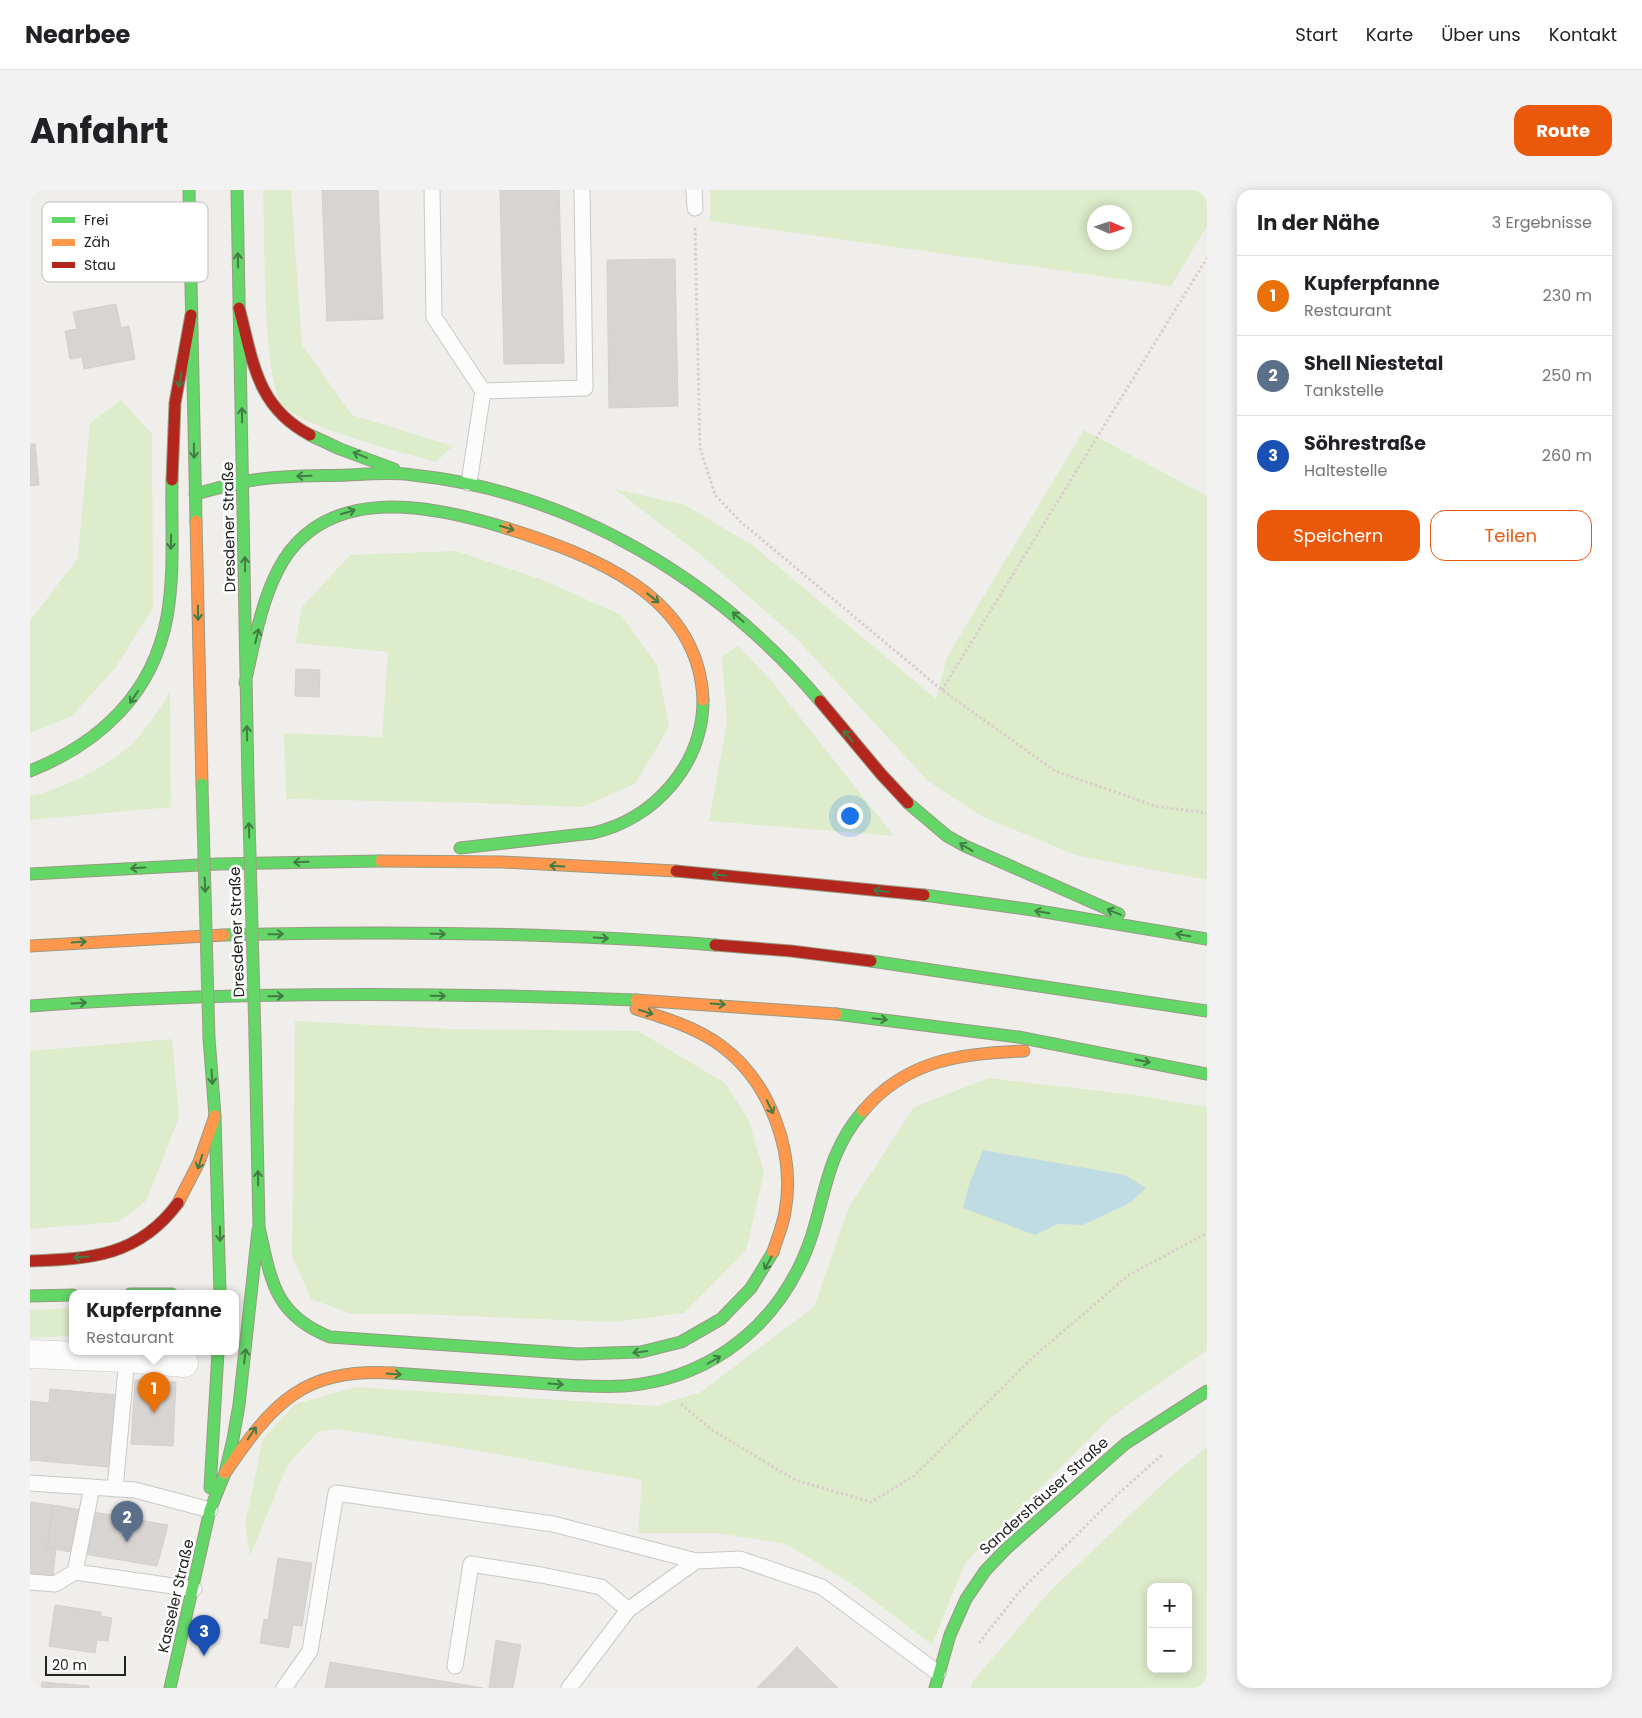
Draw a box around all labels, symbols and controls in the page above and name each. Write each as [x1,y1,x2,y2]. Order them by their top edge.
text: Nearbee [25,18,130,51]
text: Start [1295,22,1338,47]
text: Karte [1366,22,1413,47]
text: Über uns [1441,22,1521,47]
text: Kontakt [1549,22,1617,47]
button: Route [1514,105,1612,156]
text: Anfahrt [30,106,169,155]
legend [42,202,208,282]
north arrow [1087,205,1132,250]
text: In der Nähe [1257,208,1380,237]
text: Frei [84,210,108,230]
text: 3 Ergebnisse [1492,211,1592,234]
text: Zäh [84,232,110,252]
one-way arrow [233,252,243,268]
text: Stau [84,255,116,275]
text: Kupferpfanne [1304,270,1440,297]
text: 1 [1270,284,1276,307]
text: 230 m [1543,284,1592,307]
text: Restaurant [1304,299,1392,322]
text: Shell Niestetal [1304,350,1443,377]
text: 2 [1268,364,1278,387]
text: 250 m [1542,364,1592,387]
one-way arrow [175,372,185,388]
text: Tankstelle [1304,379,1384,402]
one-way arrow [237,408,246,424]
text: Söhrestraße [1304,430,1426,457]
one-way arrow [189,442,199,458]
text: 3 [1268,444,1278,467]
text: 260 m [1542,444,1592,467]
one-way arrow [353,450,368,460]
text: Haltestelle [1304,459,1387,482]
street label: Dresdener Straße [217,461,240,593]
one-way arrow [296,471,312,481]
one-way arrow [339,507,355,517]
button: Speichern [1257,510,1420,561]
button: Teilen [1430,510,1592,561]
one-way arrow [499,524,515,534]
one-way arrow [167,534,176,550]
one-way arrow [240,556,250,572]
one-way arrow [646,593,660,603]
one-way arrow [193,604,203,621]
one-way arrow [732,612,745,623]
one-way arrow [253,628,263,644]
one-way arrow [129,690,139,704]
one-way arrow [242,726,251,742]
one-way arrow [843,730,854,743]
your location [837,803,863,829]
one-way arrow [244,822,254,838]
one-way arrow [959,841,973,851]
one-way arrow [293,857,309,866]
one-way arrow [549,861,565,870]
one-way arrow [131,863,147,872]
street label: Dresdener Straße [224,866,249,998]
one-way arrow [711,871,727,880]
one-way arrow [200,876,209,892]
one-way arrow [873,886,889,896]
one-way arrow [1034,906,1050,916]
one-way arrow [1107,907,1122,916]
one-way arrow [268,929,284,939]
one-way arrow [430,929,446,939]
one-way arrow [1175,930,1191,940]
one-way arrow [592,933,609,943]
one-way arrow [70,937,86,947]
one-way arrow [430,991,446,1000]
one-way arrow [268,992,284,1001]
one-way arrow [70,999,86,1008]
one-way arrow [710,1000,726,1009]
one-way arrow [637,1008,653,1018]
one-way arrow [871,1014,887,1024]
one-way arrow [1134,1056,1150,1066]
one-way arrow [207,1068,217,1084]
one-way arrow [766,1099,776,1114]
one-way arrow [195,1154,204,1169]
one-way arrow [253,1170,263,1186]
one-way arrow [215,1226,225,1242]
one-way arrow [73,1253,89,1262]
one-way arrow [763,1256,773,1271]
popup [69,1290,239,1355]
text: Kupferpfanne [86,1297,222,1324]
text: Restaurant [86,1326,174,1349]
one-way arrow [240,1348,250,1364]
one-way arrow [632,1348,648,1358]
one-way arrow [706,1354,720,1364]
one-way arrow [386,1369,402,1378]
pin: 1 [138,1372,170,1413]
one-way arrow [548,1380,564,1389]
one-way arrow [248,1426,258,1440]
street label: Sandershäuser Straße [975,1432,1113,1559]
pin: 2 [111,1501,143,1542]
street label: Kasseler Straße [152,1537,199,1655]
map controls [1147,1583,1192,1673]
button: + [1147,1583,1192,1628]
pin: 3 [188,1615,220,1656]
button: − [1147,1628,1192,1673]
scale bar [45,1653,126,1676]
text: 20 m [52,1655,87,1675]

